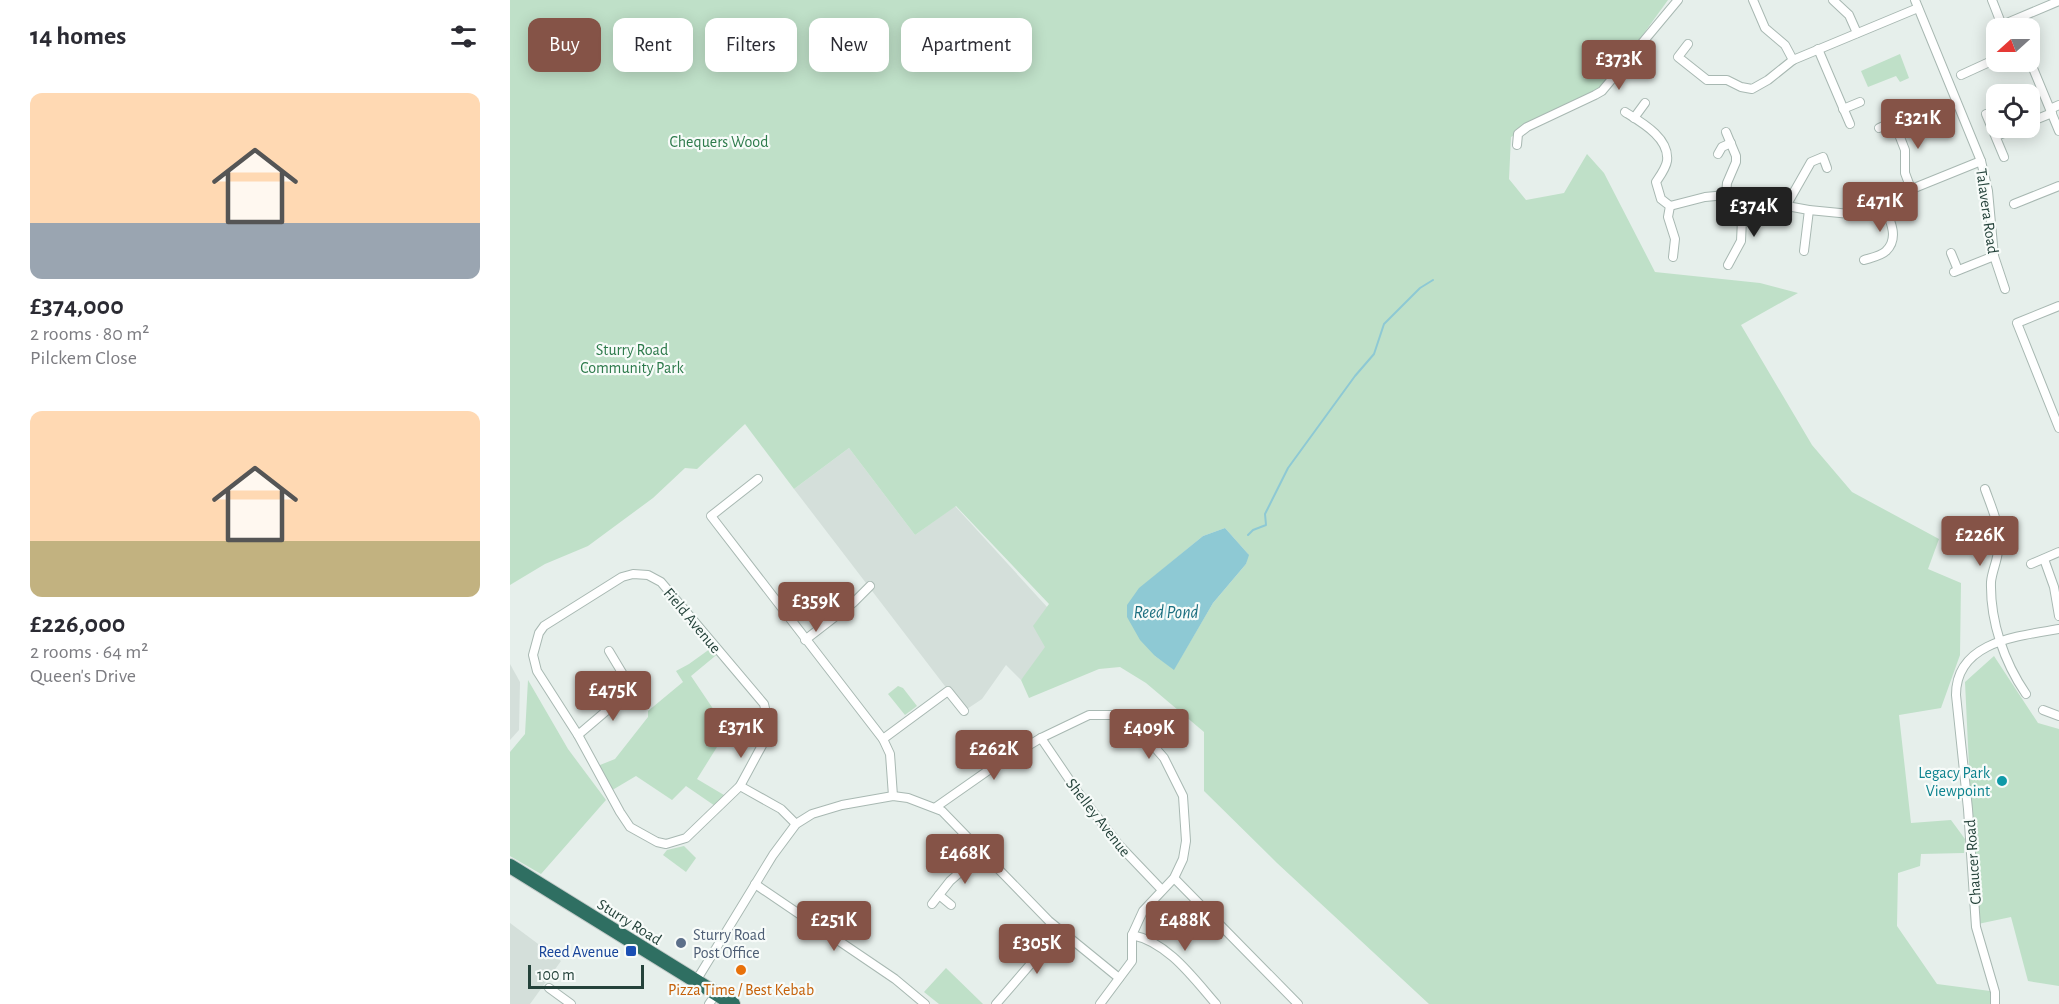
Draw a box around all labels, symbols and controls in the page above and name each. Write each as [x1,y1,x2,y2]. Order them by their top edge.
chip: Buy [528,18,601,72]
chip: Rent [613,18,693,72]
chip: Filters [705,18,797,72]
chip: New [809,18,889,72]
chip: Apartment [901,18,1032,72]
north arrow [1986,18,2040,72]
map controls [1986,18,2040,138]
icon: filters [447,20,480,53]
text: 14 homes [30,23,126,49]
pin: £373K [1577,40,1661,91]
text: £373K [1596,49,1642,69]
button: locate [1986,84,2040,138]
pin: £321K [1876,99,1960,150]
text: £321K [1895,108,1941,128]
icon: home [201,132,309,240]
park label: Chequers Wood [669,134,769,150]
street label: Talavera Road [1973,167,2001,255]
pin: £471K [1838,182,1922,233]
pin: £374K [1712,187,1796,238]
text: £471K [1857,191,1903,211]
text: £374K [1730,196,1778,216]
text: £374,000 [30,293,124,319]
text: 2 rooms · 80 m² [30,324,149,344]
park label: Sturry Road Community Park [580,342,684,377]
text: Pilckem Close [30,348,137,368]
icon: home [201,450,309,558]
pin: £226K [1938,516,2022,567]
text: £226K [1955,525,2005,545]
pin: £359K [774,582,858,633]
street label: Field Avenue [660,585,724,656]
text: £359K [792,591,840,611]
water label: Reed Pond [1133,604,1199,622]
text: £226,000 [30,611,125,637]
text: 2 rooms · 64 m² [30,642,148,662]
text: Queen's Drive [30,666,136,686]
pin: £475K [571,671,655,722]
text: £475K [589,680,637,700]
pin: £371K [699,708,783,759]
pin: £409K [1107,709,1191,760]
text: £371K [718,717,764,737]
text: £409K [1124,718,1174,738]
pin: £262K [952,730,1036,781]
text: £262K [969,739,1019,759]
place label: Legacy Park Viewpoint [1918,765,1991,799]
marker: Legacy Park Viewpoint [1995,774,2009,788]
street label: Shelley Avenue [1062,775,1134,860]
street label: Chaucer Road [1962,819,1984,905]
pin: £468K [923,834,1007,885]
text: £468K [940,843,990,863]
street label: Sturry Road [594,896,664,949]
pin: £251K [792,901,876,952]
pin: £488K [1143,901,1227,952]
text: £251K [811,910,857,930]
text: £488K [1160,910,1210,930]
pin: £305K [995,924,1079,975]
place label: Sturry Road Post Office [693,927,765,961]
text: £305K [1013,933,1061,953]
marker: Sturry Road Post Office [674,936,688,950]
place label: Reed Avenue [538,944,619,960]
marker: Reed Avenue [624,944,638,958]
scale bar [528,962,644,990]
marker: Pizza Time / Best Kebab [734,963,748,977]
text: 100 m [537,967,575,983]
place label: Pizza Time / Best Kebab [668,982,814,998]

